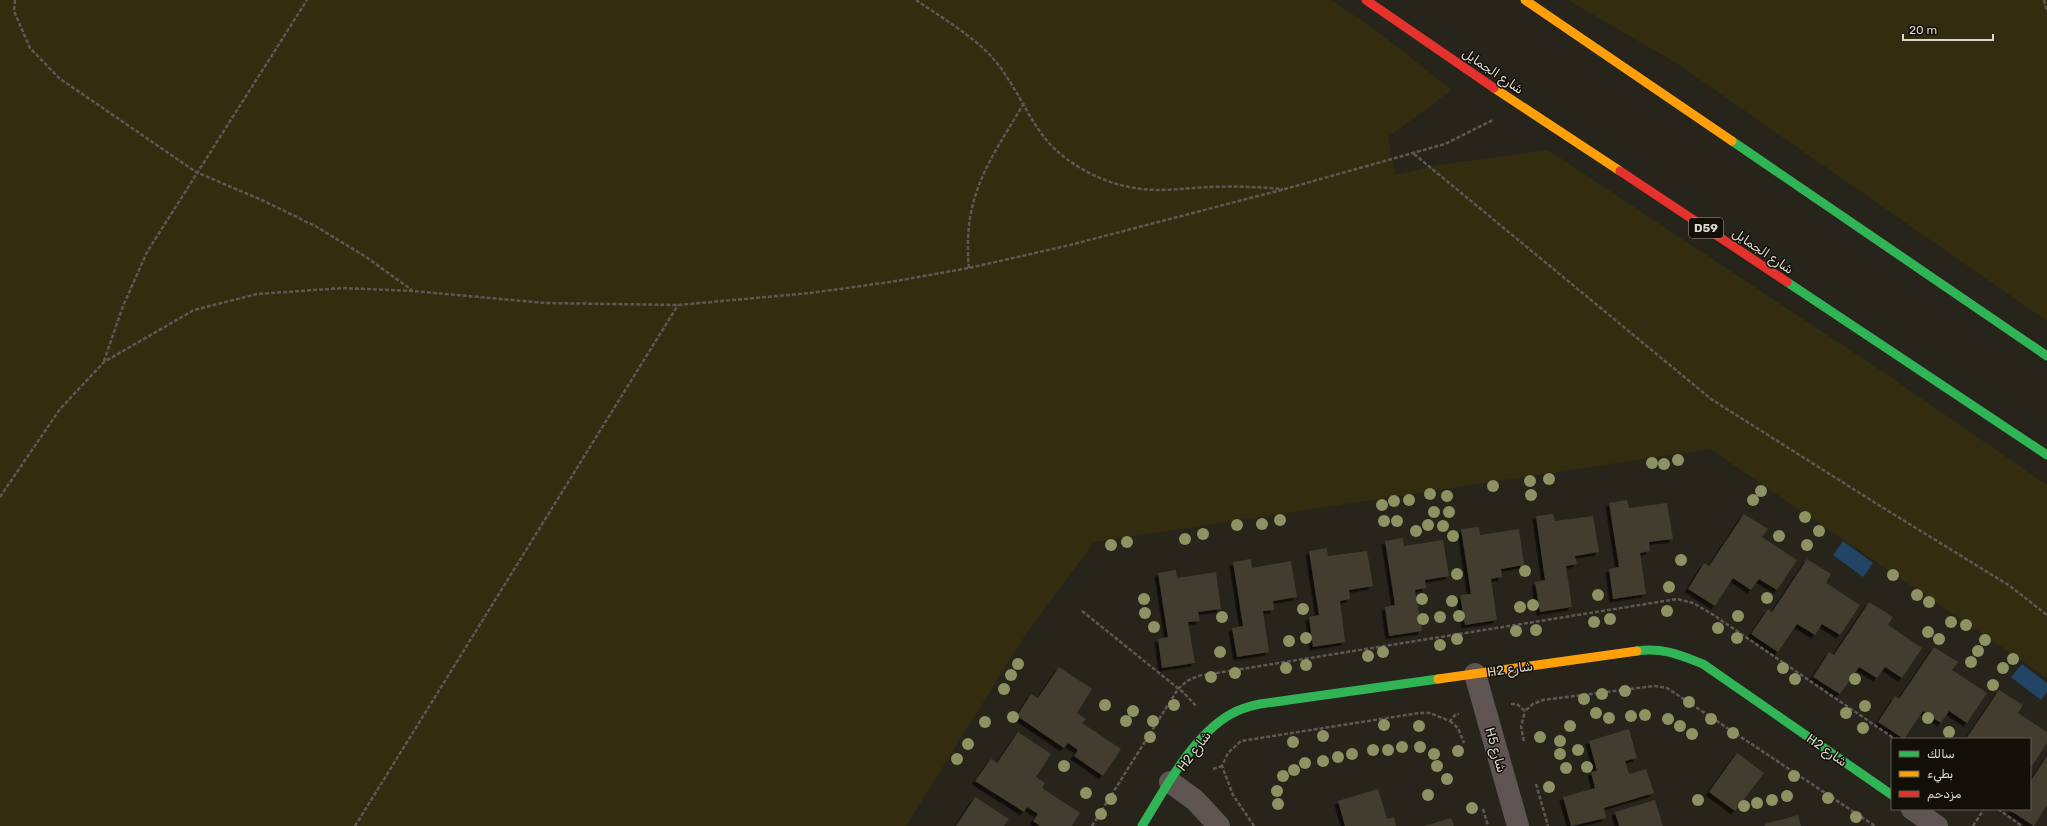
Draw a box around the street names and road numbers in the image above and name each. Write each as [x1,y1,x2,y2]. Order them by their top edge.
street label: شارع الجمايل [1458,45,1526,99]
road number: D59 [1689,218,1723,238]
street label: شارع الجمايل [1728,225,1796,279]
street label: H2 شارع [1486,658,1534,682]
street label: H5 شارع [1481,726,1510,775]
street label: H2 شارع [1174,728,1215,775]
street label: H2 شارع [1803,731,1850,771]

